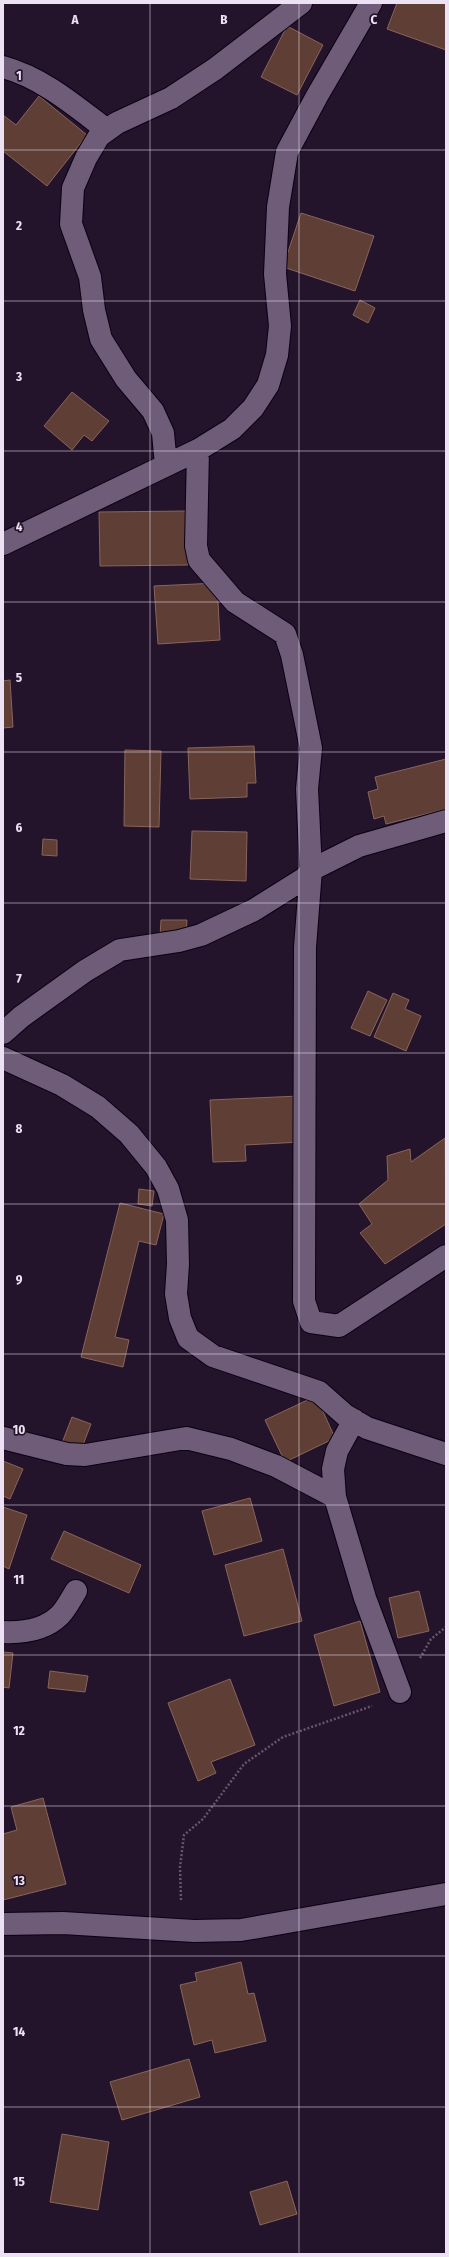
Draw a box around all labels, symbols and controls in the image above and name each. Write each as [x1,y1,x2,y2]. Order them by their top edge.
text: A [70,12,79,27]
text: B [220,12,228,27]
text: C [371,12,378,27]
text: 1 [16,68,22,83]
text: 2 [15,218,22,233]
text: 3 [15,369,22,384]
text: 4 [16,519,23,534]
text: 5 [16,670,22,685]
text: 6 [16,820,23,835]
text: 7 [16,971,22,986]
text: 8 [16,1121,23,1136]
text: 9 [16,1272,23,1287]
text: 10 [13,1422,25,1437]
text: 11 [14,1572,24,1587]
text: 12 [13,1723,25,1738]
text: 13 [13,1873,25,1888]
text: 14 [13,2024,25,2039]
text: 15 [13,2174,25,2189]

